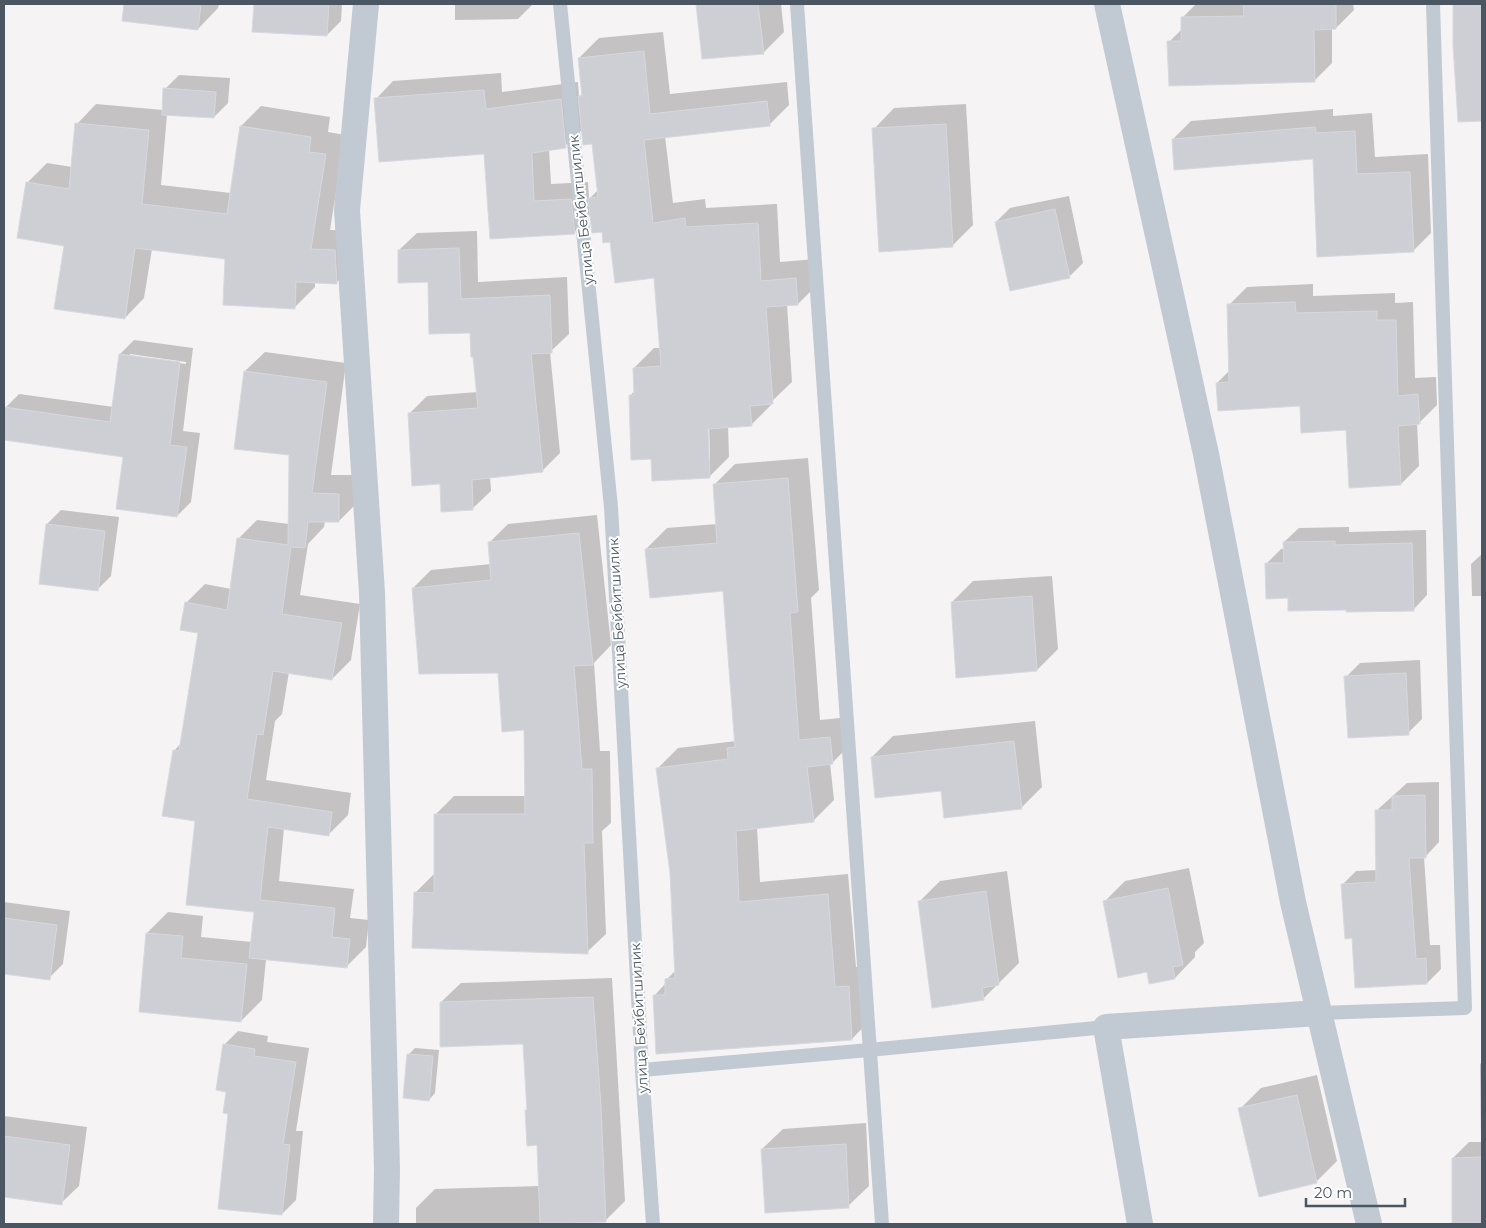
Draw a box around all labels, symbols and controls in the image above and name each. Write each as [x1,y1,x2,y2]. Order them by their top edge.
street label: улица Бейбитшилик [564,134,598,287]
street label: улица Бейбитшилик [604,537,630,690]
street label: улица Бейбитшилик [626,942,652,1095]
scale bar [1306,1176,1405,1208]
text: 20 m [1314,1183,1352,1202]

